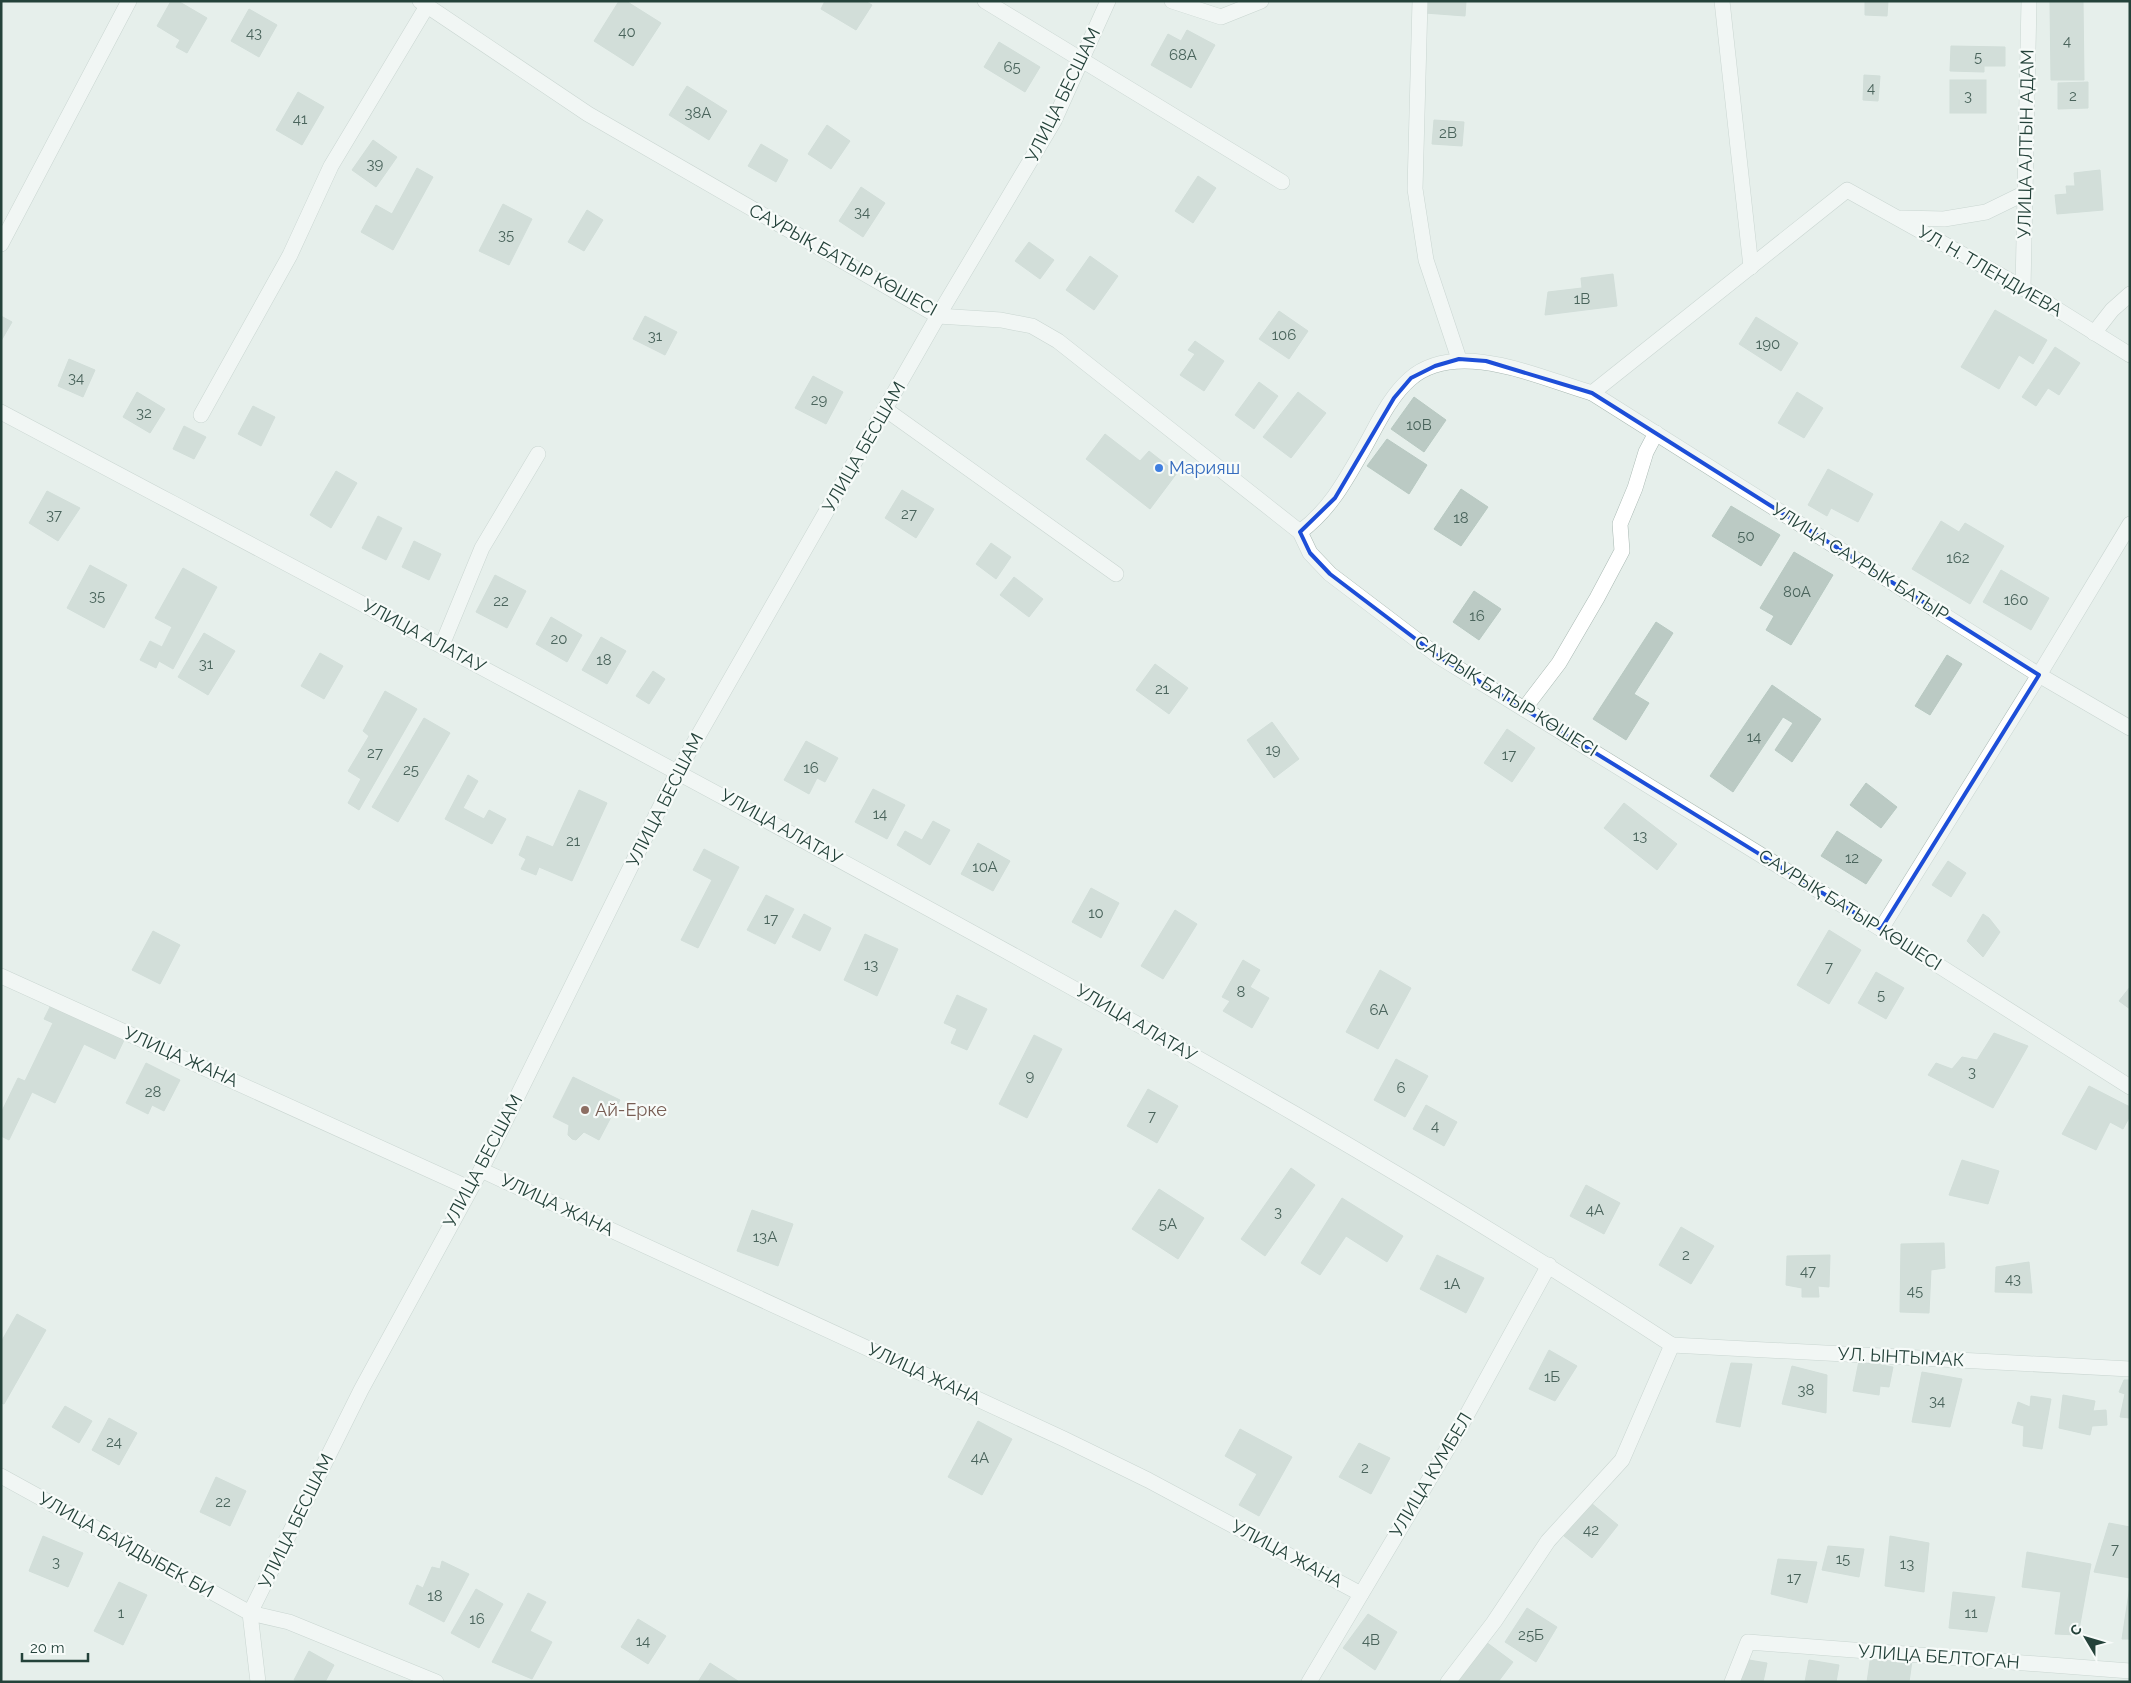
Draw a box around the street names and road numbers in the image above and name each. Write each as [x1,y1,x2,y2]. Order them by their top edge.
street label: УЛИЦА БЕСШАМ [1021,24,1104,165]
street label: УЛИЦА АЛТЫН АДАМ [2013,49,2038,239]
street label: САУРЫҚ БАТЫР КӨШЕСІ [746,199,941,320]
street label: УЛ. Н. ТЛЕНДИЕВА [1914,221,2066,320]
street label: УЛИЦА БЕСШАМ [818,378,909,516]
street label: УЛИЦА САУРЫК БАТЫР [1768,498,1953,625]
street label: УЛИЦА АЛАТАУ [359,594,490,677]
street label: САУРЫҚ БАТЫР КӨШЕСІ [1411,631,1602,761]
street label: УЛИЦА БЕСШАМ [622,729,707,870]
street label: УЛИЦА АЛАТАУ [717,784,847,869]
street label: САУРЫҚ БАТЫР КӨШЕСІ [1755,845,1946,975]
street label: УЛИЦА АЛАТАУ [1072,979,1201,1066]
street label: УЛИЦА ЖАНА [121,1022,241,1091]
street label: УЛИЦА БЕСШАМ [439,1091,526,1231]
street label: УЛИЦА ЖАНА [497,1169,617,1240]
street label: УЛИЦА ЖАНА [864,1338,984,1409]
street label: УЛ. ЫНТЫМАК [1837,1343,1965,1370]
street label: УЛИЦА КУМБЕЛ [1385,1409,1476,1541]
street label: УЛИЦА БЕСШАМ [254,1450,337,1591]
street label: УЛИЦА БАЙДЫБЕК БИ [35,1488,218,1602]
street label: УЛИЦА ЖАНА [1228,1516,1346,1592]
street label: УЛИЦА БЕЛТОГАН [1858,1640,2020,1673]

